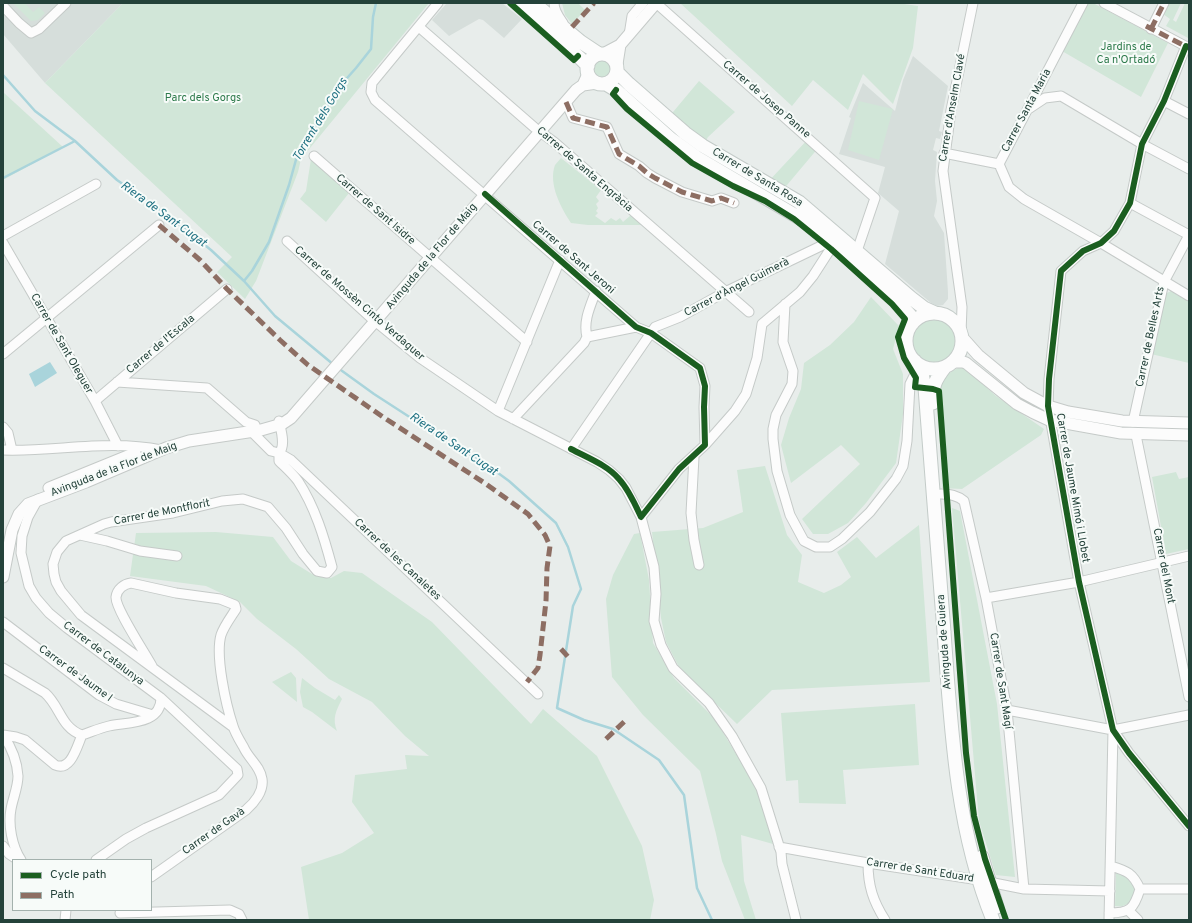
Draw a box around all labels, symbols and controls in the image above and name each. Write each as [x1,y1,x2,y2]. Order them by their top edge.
park label: Jardins de Ca n'Ortadó [1097,41,1155,67]
street label: Carrer d'Anselm Clavé [937,53,969,163]
street label: Carrer de Josep Panne [719,58,813,142]
street label: Carrer Santa Maria [999,67,1055,155]
water label: Torrent dels Gorgs [290,76,352,164]
park label: Parc dels Gorgs [165,92,241,106]
street label: Carrer de Santa Engràcia [533,125,635,215]
street label: Carrer de Santa Rosa [709,146,805,210]
street label: Carrer de Sant Isidre [333,172,417,248]
water label: Riera de Sant Cugat [117,179,209,251]
street label: Avinguda de la Flor de Maig [384,201,480,313]
street label: Carrer de Sant Jeroni [529,218,617,298]
street label: Carrer de Mossèn Cinto Verdaguer [291,244,427,364]
street label: Carrer d'Àngel Guimerà [682,256,792,320]
street label: Carrer de Belles Arts [1134,285,1168,389]
street label: Carrer de Sant Oleguer [27,291,95,397]
street label: Carrer de l'Escala [124,313,198,377]
water label: Riera de Sant Cugat [406,410,500,480]
street label: Carrer de Jaume Mimó i Llobet [1052,412,1092,564]
street label: Avinguda de la Flor de Maig [49,440,179,500]
street label: Carrer de Montflorit [113,497,211,529]
street label: Carrer de les Canaletes [351,516,443,604]
street label: Carrer del Mont [1149,527,1177,605]
street label: Avinguda de Guiera [935,594,955,690]
street label: Carrer de Catalunya [60,619,146,689]
street label: Carrer de Sant Magí [986,632,1014,730]
street label: Carrer de Jaume I [36,643,114,705]
street label: Carrer de Gavà [180,806,248,858]
street label: Carrer de Sant Eduard [865,856,975,886]
legend [12,859,152,911]
text: Cycle path [50,867,107,883]
text: Path [50,887,75,903]

